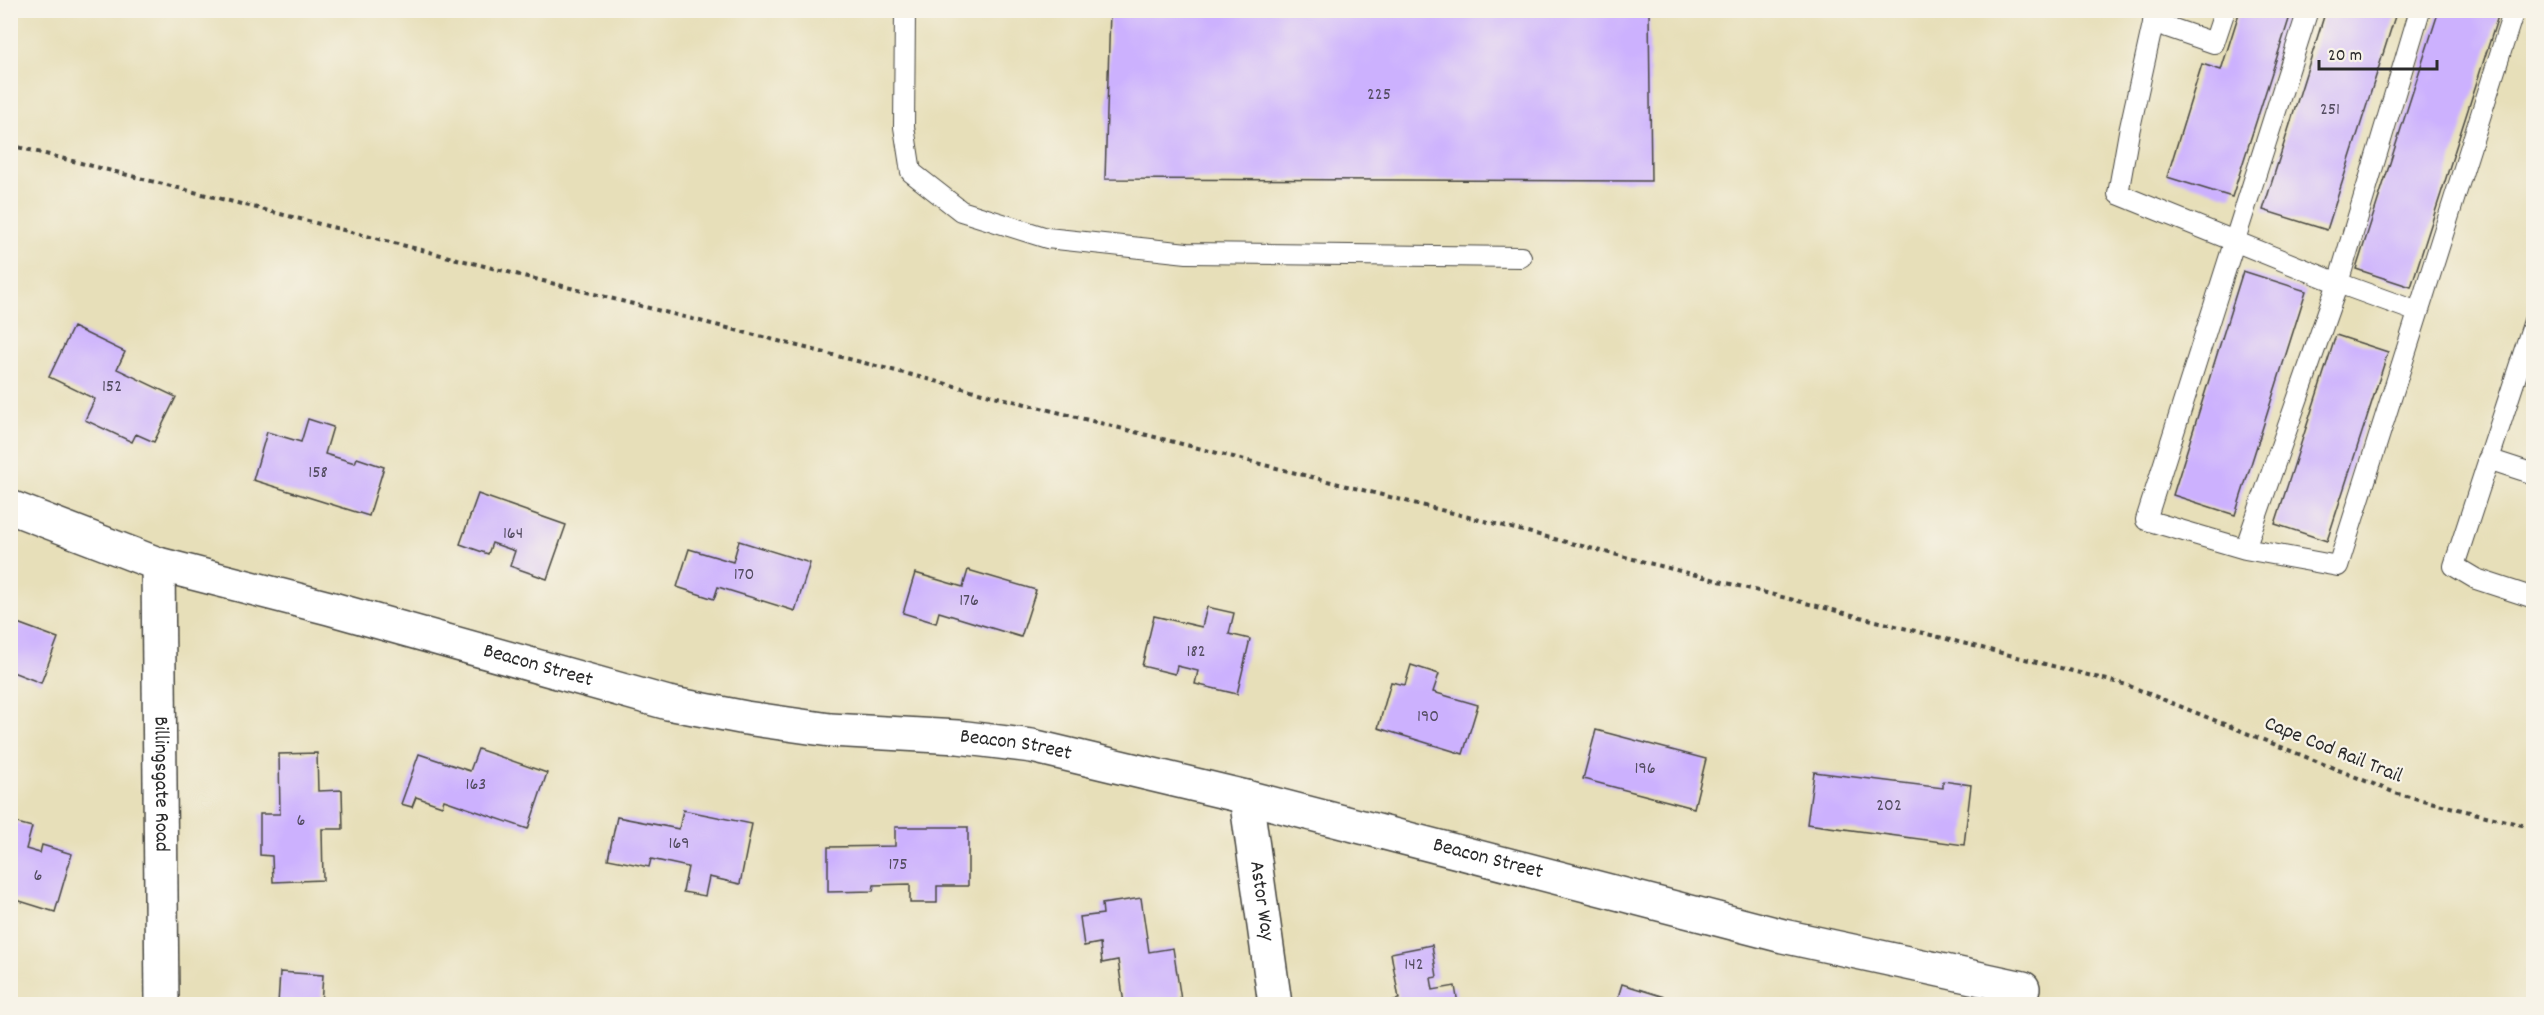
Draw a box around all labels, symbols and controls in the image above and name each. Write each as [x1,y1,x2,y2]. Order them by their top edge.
scale bar [2319,33,2438,71]
text: 20 m [2328,44,2362,69]
house number: 225 [1367,83,1391,108]
house number: 251 [2320,98,2340,123]
house number: 152 [102,375,122,400]
house number: 158 [308,461,328,486]
house number: 164 [503,522,523,547]
house number: 170 [734,563,754,588]
house number: 176 [959,589,979,614]
street label: Beacon Street [480,637,596,696]
house number: 182 [1186,640,1206,665]
house number: 190 [1417,705,1439,730]
street label: Cape Cod Rail Trail [2259,710,2407,792]
street label: Billingsgate Road [144,716,176,852]
street label: Beacon Street [958,722,1075,770]
house number: 196 [1634,757,1656,782]
house number: 163 [466,773,486,798]
house number: 202 [1876,794,1902,819]
house number: 6 [297,809,305,834]
street label: Beacon Street [1430,831,1546,888]
house number: 169 [668,832,690,857]
house number: 175 [888,853,908,878]
street label: Astor Way [1240,859,1281,943]
house number: 6 [34,864,42,889]
house number: 142 [1404,953,1424,978]

